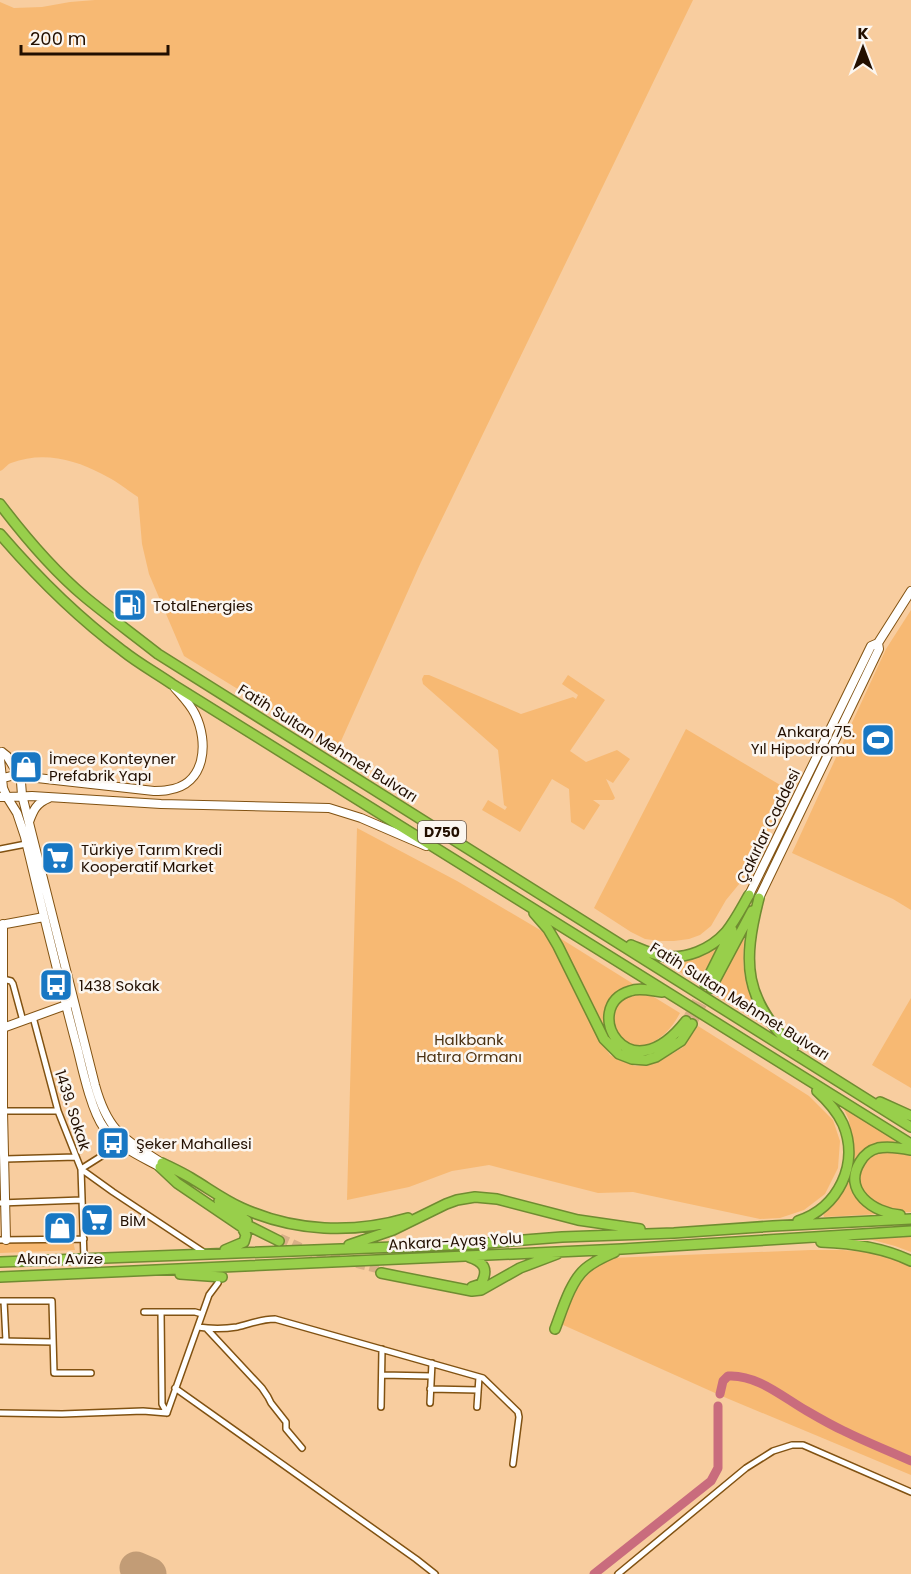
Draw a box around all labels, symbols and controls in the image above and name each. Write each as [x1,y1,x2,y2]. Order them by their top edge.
scale bar [21,18,168,56]
north arrow [833,18,893,78]
text: K [857,22,869,45]
text: 200 m [30,26,86,51]
fuel station icon: TotalEnergies [112,587,148,623]
place label: TotalEnergies [153,595,253,616]
street label: Fatih Sultan Mehmet Bulvarı [234,679,422,807]
place label: Ankara 75. Yıl Hipodromu [751,721,855,759]
sports icon: Ankara 75. Yıl Hipodromu [860,722,896,758]
place label: İmece Konteyner Prefabrik Yapı [49,748,176,786]
shop icon: İmece Konteyner Prefabrik Yapı [8,749,44,785]
street label: Çakırlar Caddesi [731,765,805,887]
road number: D750 [418,821,466,843]
place label: Türkiye Tarım Kredi Kooperatif Market [81,839,222,877]
supermarket icon: Türkiye Tarım Kredi Kooperatif Market [40,840,76,876]
street label: Fatih Sultan Mehmet Bulvarı [646,937,834,1065]
bus stop icon: 1438 Sokak [38,967,74,1003]
place label: 1438 Sokak [79,975,160,996]
park label: Halkbank Hatıra Ormanı [416,1029,522,1067]
street label: 1439. Sokak [50,1067,96,1153]
bus stop icon: Şeker Mahallesi [95,1125,131,1161]
place label: Şeker Mahallesi [136,1133,252,1154]
supermarket icon: BİM [79,1202,115,1238]
shop icon: Akıncı Avize [42,1210,78,1246]
place label: BİM [120,1210,146,1231]
street label: Ankara-Ayaş Yolu [388,1227,522,1255]
place label: Akıncı Avize [17,1248,103,1269]

